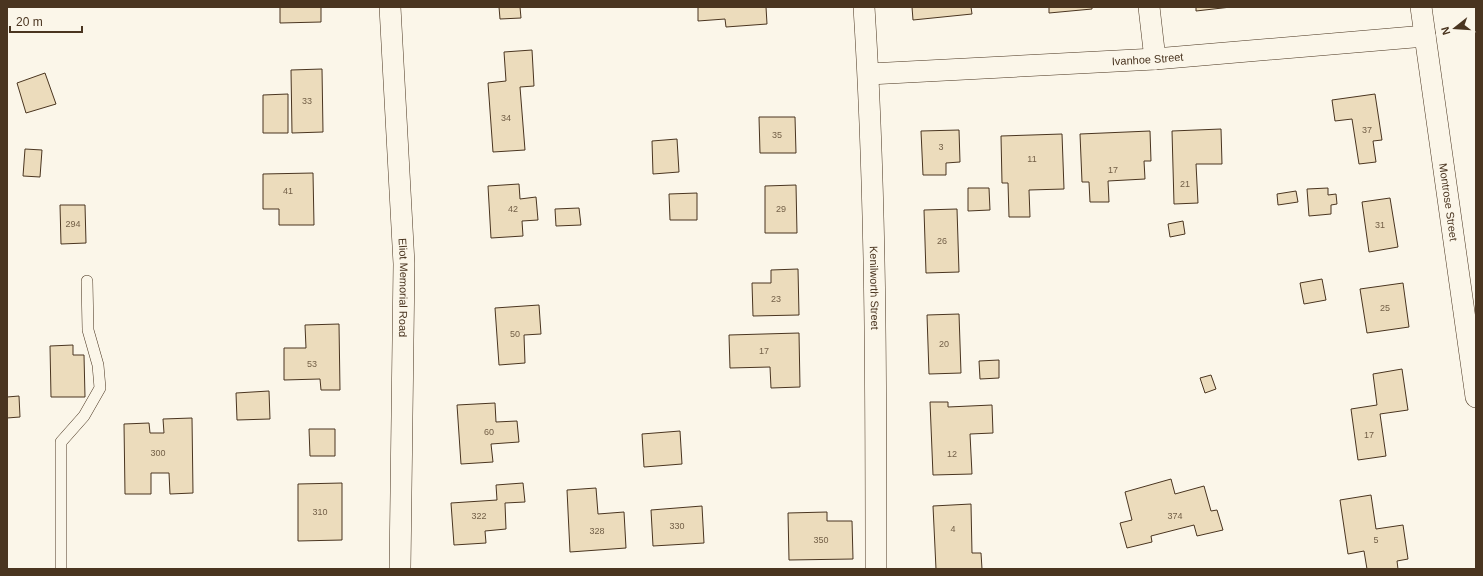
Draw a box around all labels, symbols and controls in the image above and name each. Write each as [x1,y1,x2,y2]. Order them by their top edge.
scale bar [10,8,82,34]
north arrow [1435,8,1475,48]
text: 20 m [16,15,43,29]
text: N [1439,25,1452,36]
street label: Ivanhoe Street [1112,51,1184,67]
house number: 33 [302,96,312,106]
house number: 34 [501,113,511,123]
house number: 37 [1362,125,1372,135]
house number: 35 [772,130,782,140]
house number: 3 [938,142,944,152]
house number: 11 [1027,154,1037,164]
street label: Montrose Street [1437,162,1460,242]
house number: 17 [1108,165,1118,175]
house number: 21 [1180,179,1190,189]
house number: 41 [283,186,293,196]
house number: 42 [508,204,518,214]
house number: 29 [776,204,786,214]
house number: 294 [65,219,81,229]
house number: 31 [1375,220,1385,230]
house number: 26 [937,236,947,246]
street label: Eliot Memorial Road [397,238,410,337]
street label: Kenilworth Street [868,246,881,330]
house number: 23 [771,294,781,304]
house number: 25 [1380,303,1390,313]
house number: 50 [510,329,520,339]
house number: 20 [939,339,949,349]
house number: 17 [759,346,769,356]
house number: 53 [307,359,317,369]
house number: 60 [484,427,494,437]
house number: 17 [1364,430,1374,440]
house number: 300 [150,448,166,458]
house number: 12 [947,449,957,459]
house number: 310 [312,507,328,517]
house number: 322 [471,511,487,521]
house number: 374 [1167,511,1183,521]
house number: 330 [669,521,685,531]
house number: 4 [950,524,956,534]
house number: 328 [589,526,605,536]
house number: 350 [813,535,829,545]
house number: 5 [1373,535,1379,545]

